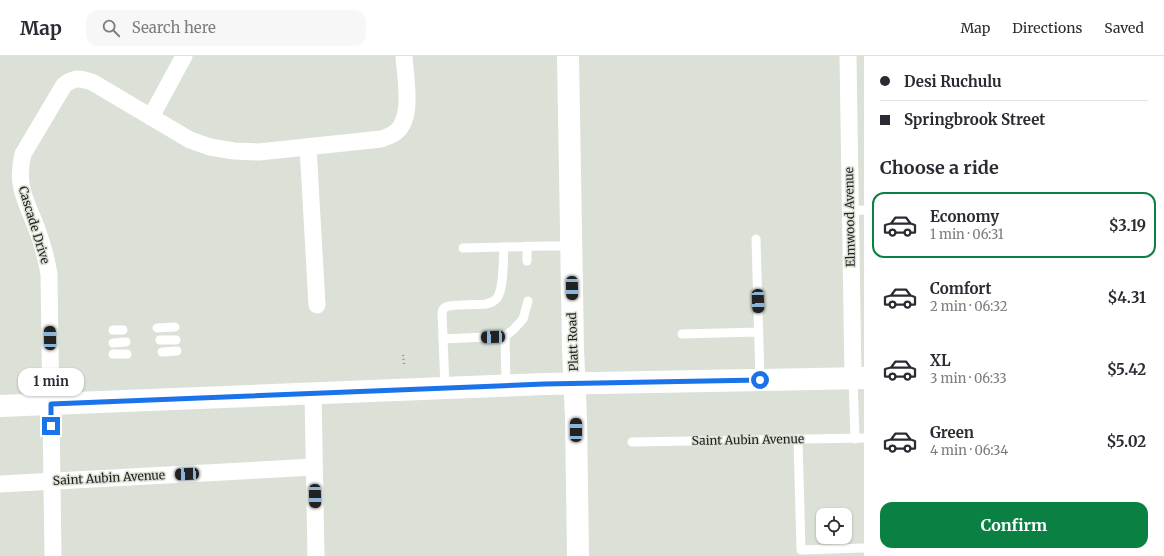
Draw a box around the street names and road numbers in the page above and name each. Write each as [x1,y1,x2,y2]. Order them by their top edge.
street label: Elmwood Avenue [841,167,858,267]
street label: Cascade Drive [16,184,53,266]
street label: Platt Road [564,312,581,372]
street label: Saint Aubin Avenue [692,431,804,448]
street label: Saint Aubin Avenue [52,467,166,488]

